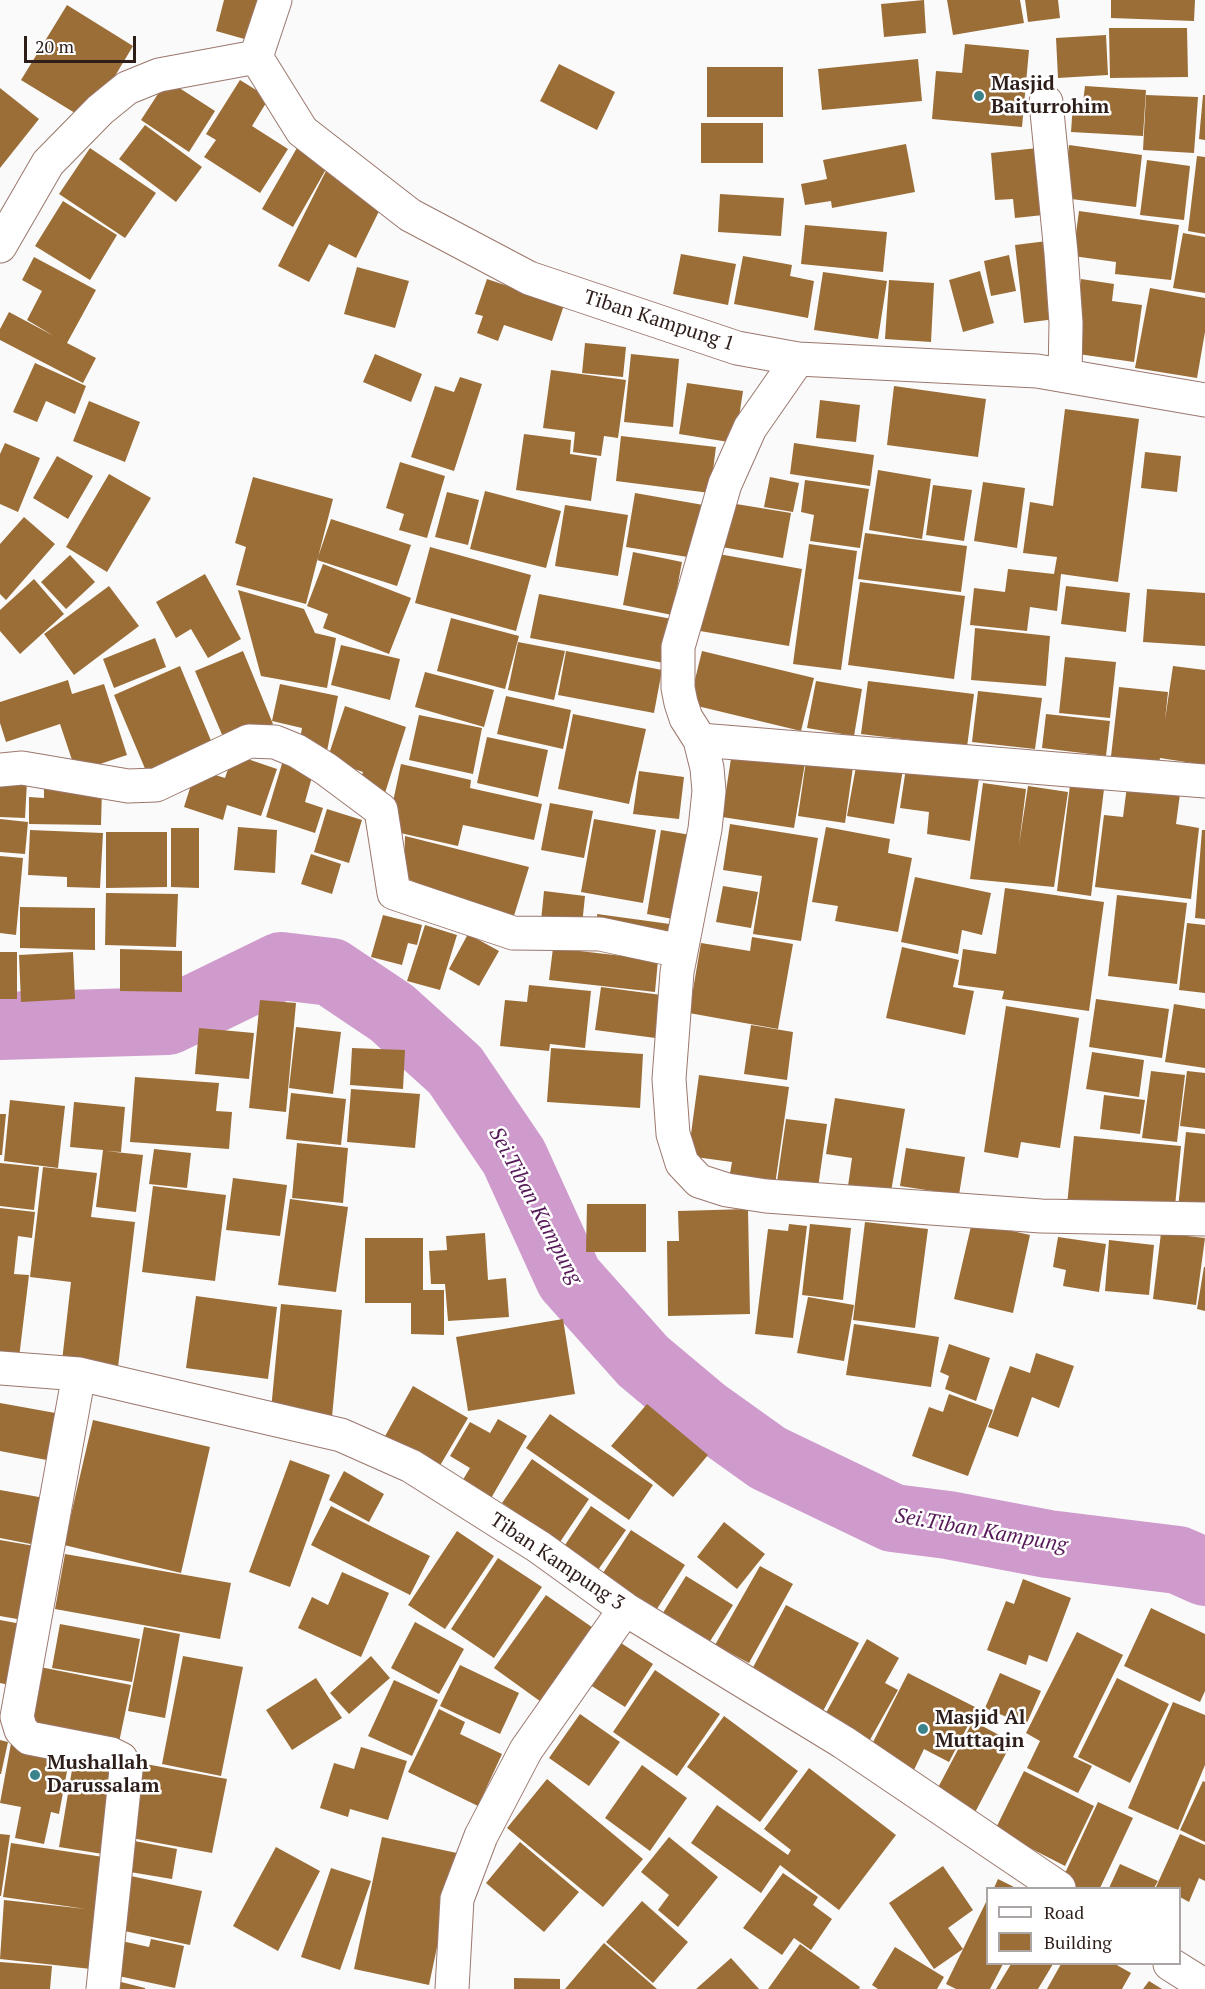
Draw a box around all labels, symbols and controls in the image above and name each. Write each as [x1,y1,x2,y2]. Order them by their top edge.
scale bar [27,24,140,62]
text: 20 m [35,34,74,58]
place label: Masjid Baiturrohim [991,72,1109,119]
marker: Masjid Baiturrohim [972,89,986,103]
street label: Tiban Kampung 1 [581,285,737,357]
water label: Sei.Tiban Kampung [483,1123,587,1289]
water label: Sei.Tiban Kampung [893,1503,1069,1559]
street label: Tiban Kampung 3 [485,1508,629,1616]
place label: Masjid Al Muttaqin [935,1706,1025,1753]
marker: Masjid Al Muttaqin [916,1722,930,1736]
place label: Mushallah Darussalam [47,1751,159,1798]
marker: Mushallah Darussalam [28,1768,42,1782]
legend [986,1887,1181,1965]
text: Road [1044,1900,1084,1924]
text: Building [1044,1930,1112,1954]

